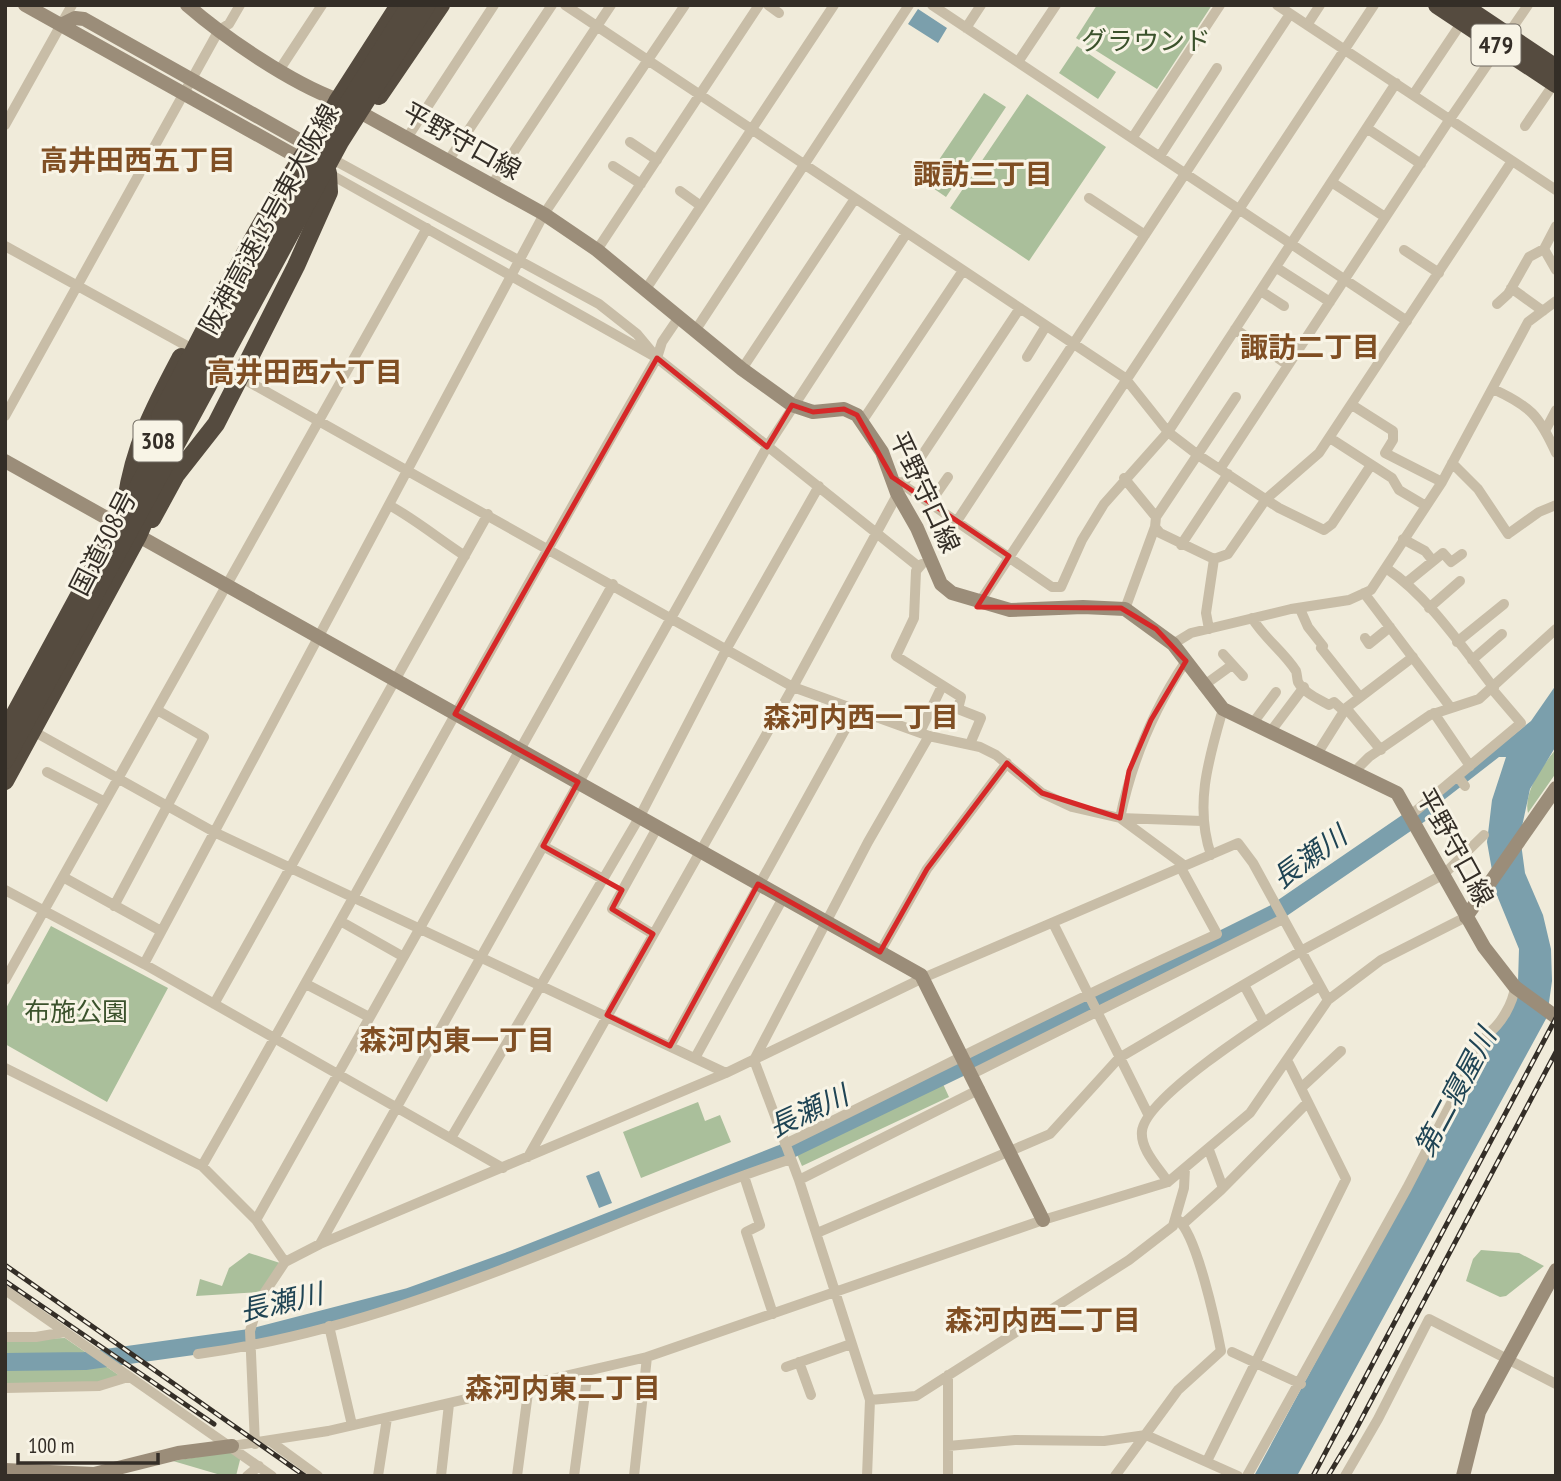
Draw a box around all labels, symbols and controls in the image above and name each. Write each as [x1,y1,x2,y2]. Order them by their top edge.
park label: グラウンド [1081,24,1211,57]
road number: 479 [1472,25,1520,66]
street label: 平野守口線 [397,95,527,187]
street label: 阪神高速13号東大阪線 [192,98,345,339]
district label: 高井田西五丁目 [40,141,236,178]
district label: 諏訪三丁目 [913,155,1053,192]
district label: 諏訪二丁目 [1240,328,1380,365]
district label: 高井田西六丁目 [207,353,403,390]
road number: 308 [134,420,182,462]
street label: 平野守口線 [883,426,968,558]
street label: 国道308号 [62,485,143,601]
district label: 森河内西一丁目 [763,698,959,735]
street label: 平野守口線 [1409,782,1501,912]
water label: 長瀬川 [1264,815,1356,896]
park label: 布施公園 [24,995,128,1028]
water label: 第二寝屋川 [1405,1019,1505,1162]
district label: 森河内東一丁目 [359,1021,555,1058]
water label: 長瀬川 [762,1075,856,1145]
water label: 長瀬川 [236,1273,329,1329]
district label: 森河内西二丁目 [945,1301,1141,1338]
district label: 森河内東二丁目 [465,1369,661,1406]
scale bar [18,1422,158,1466]
text: 100 m [28,1432,74,1459]

